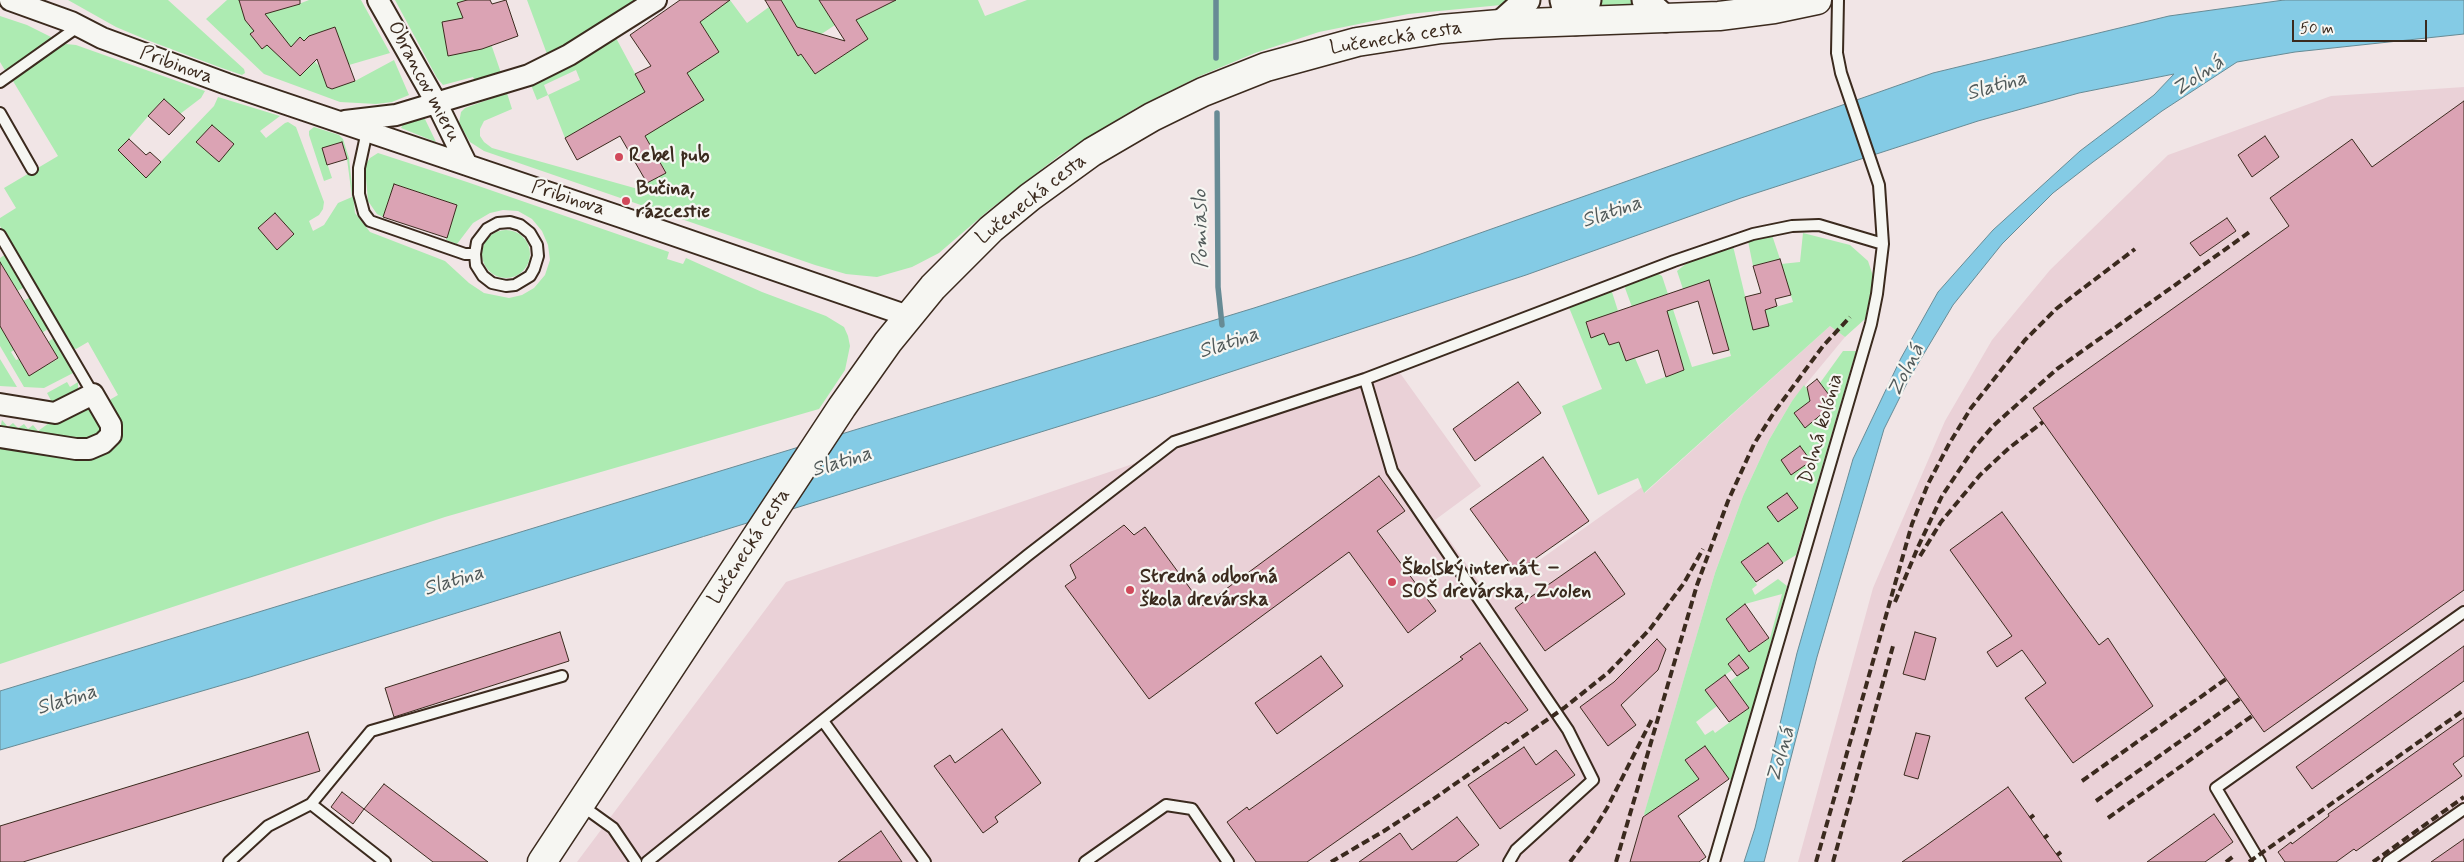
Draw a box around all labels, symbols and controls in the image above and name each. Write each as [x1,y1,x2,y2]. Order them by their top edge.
scale bar [2294,10,2429,42]
street label: Lučenecká cesta [1328,17,1464,61]
street label: Obrancov mieru [381,18,465,146]
text: 50 m [2300,19,2334,39]
street label: Pribinova [136,42,216,90]
water label: Zolná [2169,51,2229,103]
water label: Slatina [1964,66,2030,108]
place label: Rebel pub [629,145,709,169]
street label: Lučenecká cesta [972,149,1092,251]
marker: Rebel pub [613,151,625,163]
street label: Pribinova [528,176,608,222]
place label: Bučina, rázcestie [636,178,710,225]
water label: Pomiaslo [1189,189,1215,269]
water label: Slatina [1579,191,1645,235]
marker: Bučina, rázcestie [620,195,632,207]
water label: Slatina [1196,322,1262,366]
water label: Zolná [1883,340,1931,402]
street label: Dolná kolónia [1795,371,1849,487]
water label: Slatina [809,442,875,484]
street label: Lučenecká cesta [704,484,796,610]
place label: Školský internát – SOŠ drevárska, Zvolen [1402,558,1591,605]
water label: Slatina [421,561,487,603]
place label: Stredná odborná škola drevárska [1140,566,1278,613]
marker: Školský internát – SOŠ drevárska, Zvolen [1386,576,1398,588]
marker: Stredná odborná škola drevárska [1124,584,1136,596]
water label: Slatina [34,680,100,722]
water label: Zolná [1762,724,1802,786]

